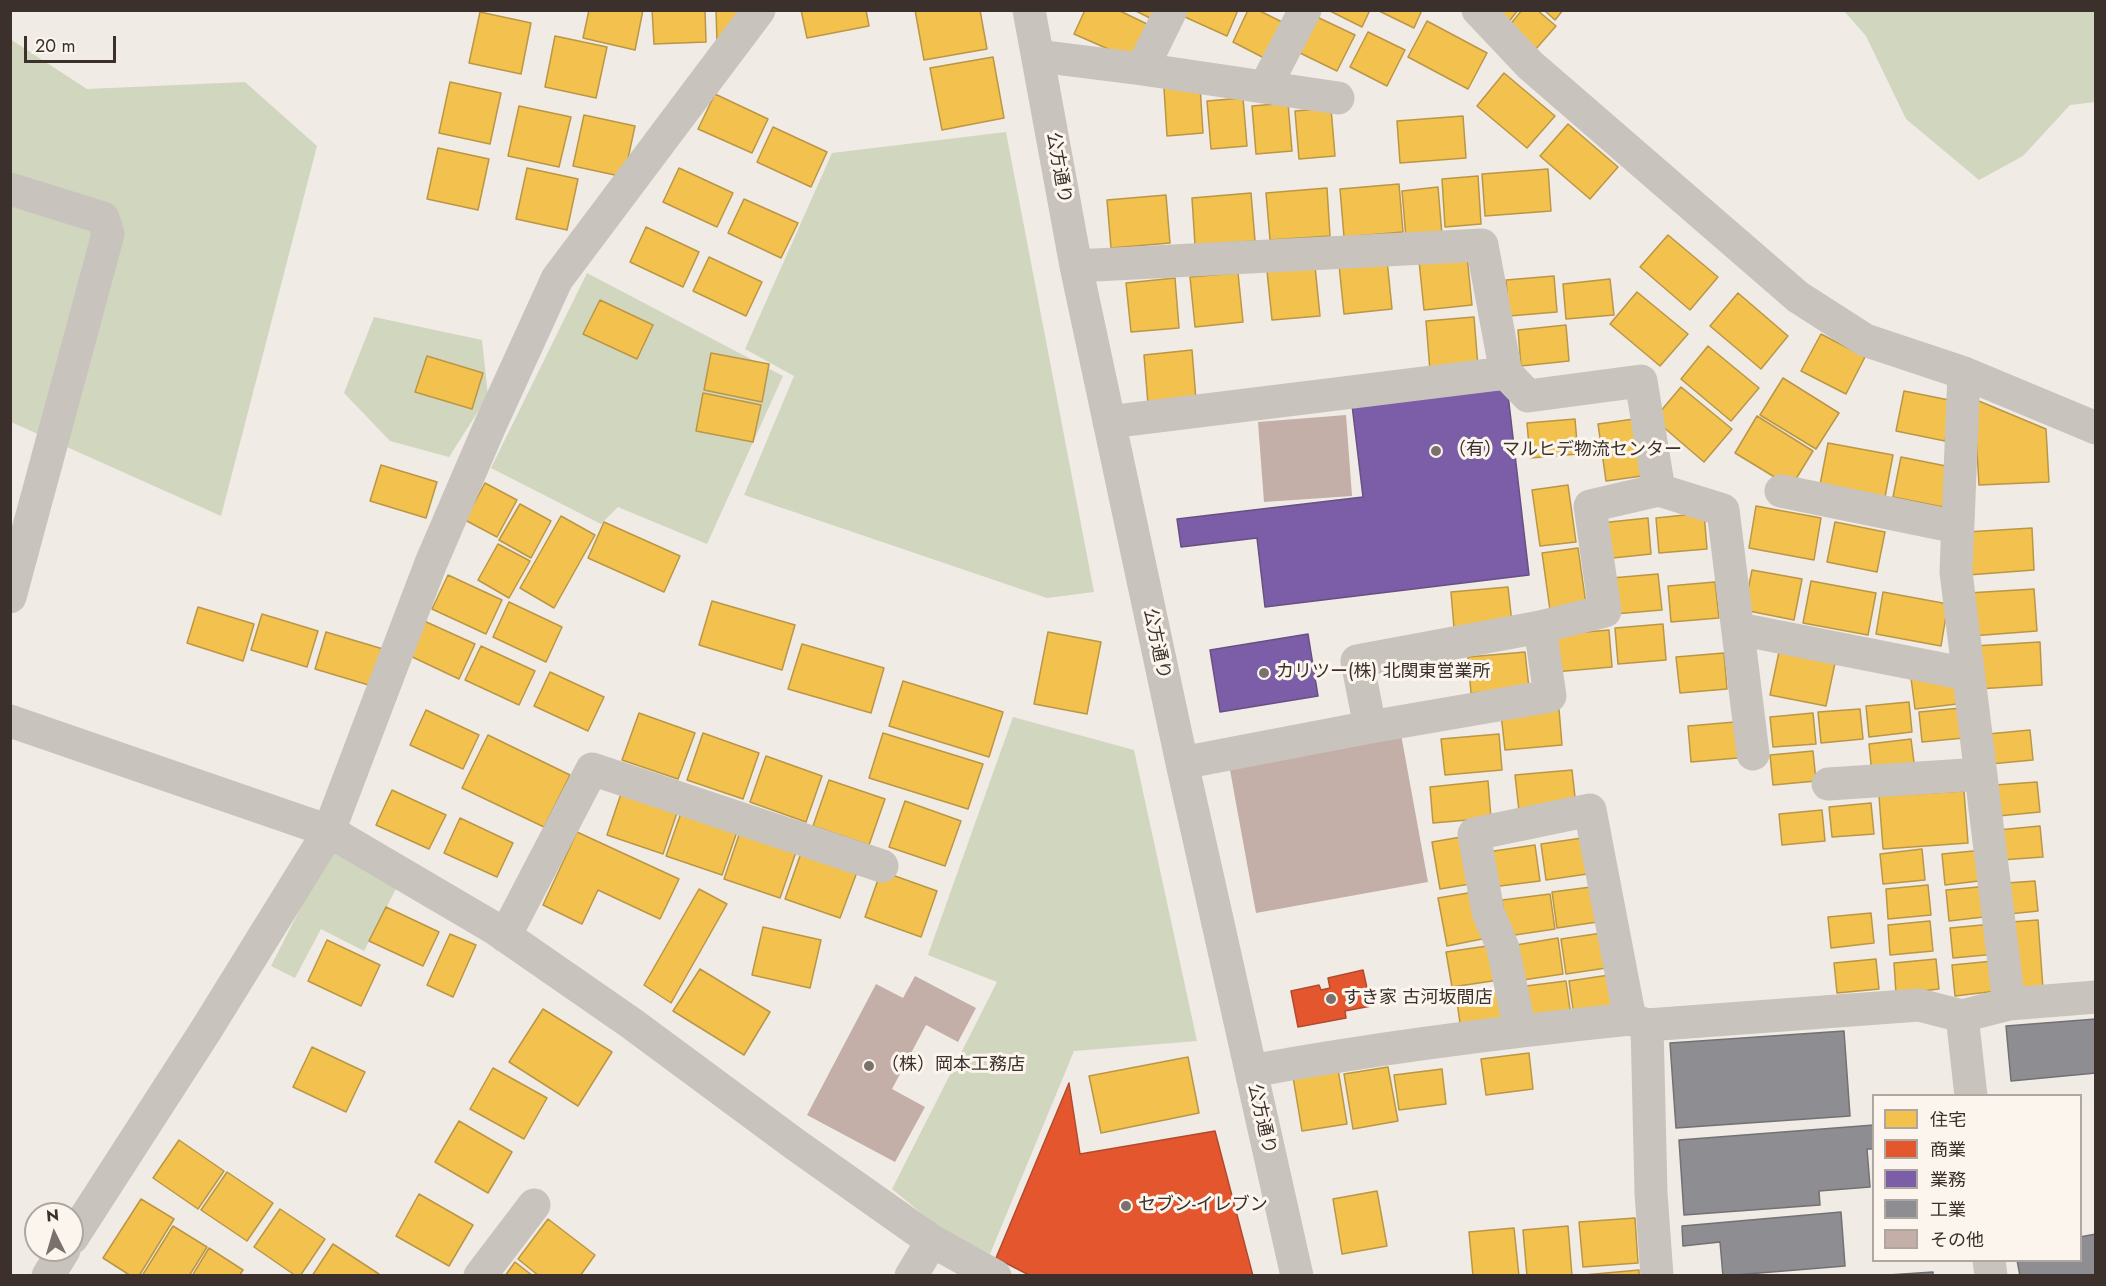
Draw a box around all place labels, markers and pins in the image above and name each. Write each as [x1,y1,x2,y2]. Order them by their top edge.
place label: （有）マルヒデ物流センター [1448,440,1682,462]
marker: （有）マルヒデ物流センター [1429,444,1443,458]
place label: カリツー(株) 北関東営業所 [1276,662,1491,684]
marker: カリツー(株) 北関東営業所 [1257,666,1271,680]
place label: すき家 古河坂間店 [1343,988,1492,1010]
marker: すき家 古河坂間店 [1324,992,1338,1006]
place label: （株）岡本工務店 [881,1055,1025,1077]
marker: （株）岡本工務店 [862,1059,876,1073]
place label: セブン-イレブン [1138,1195,1268,1217]
marker: セブン-イレブン [1119,1199,1133,1213]

